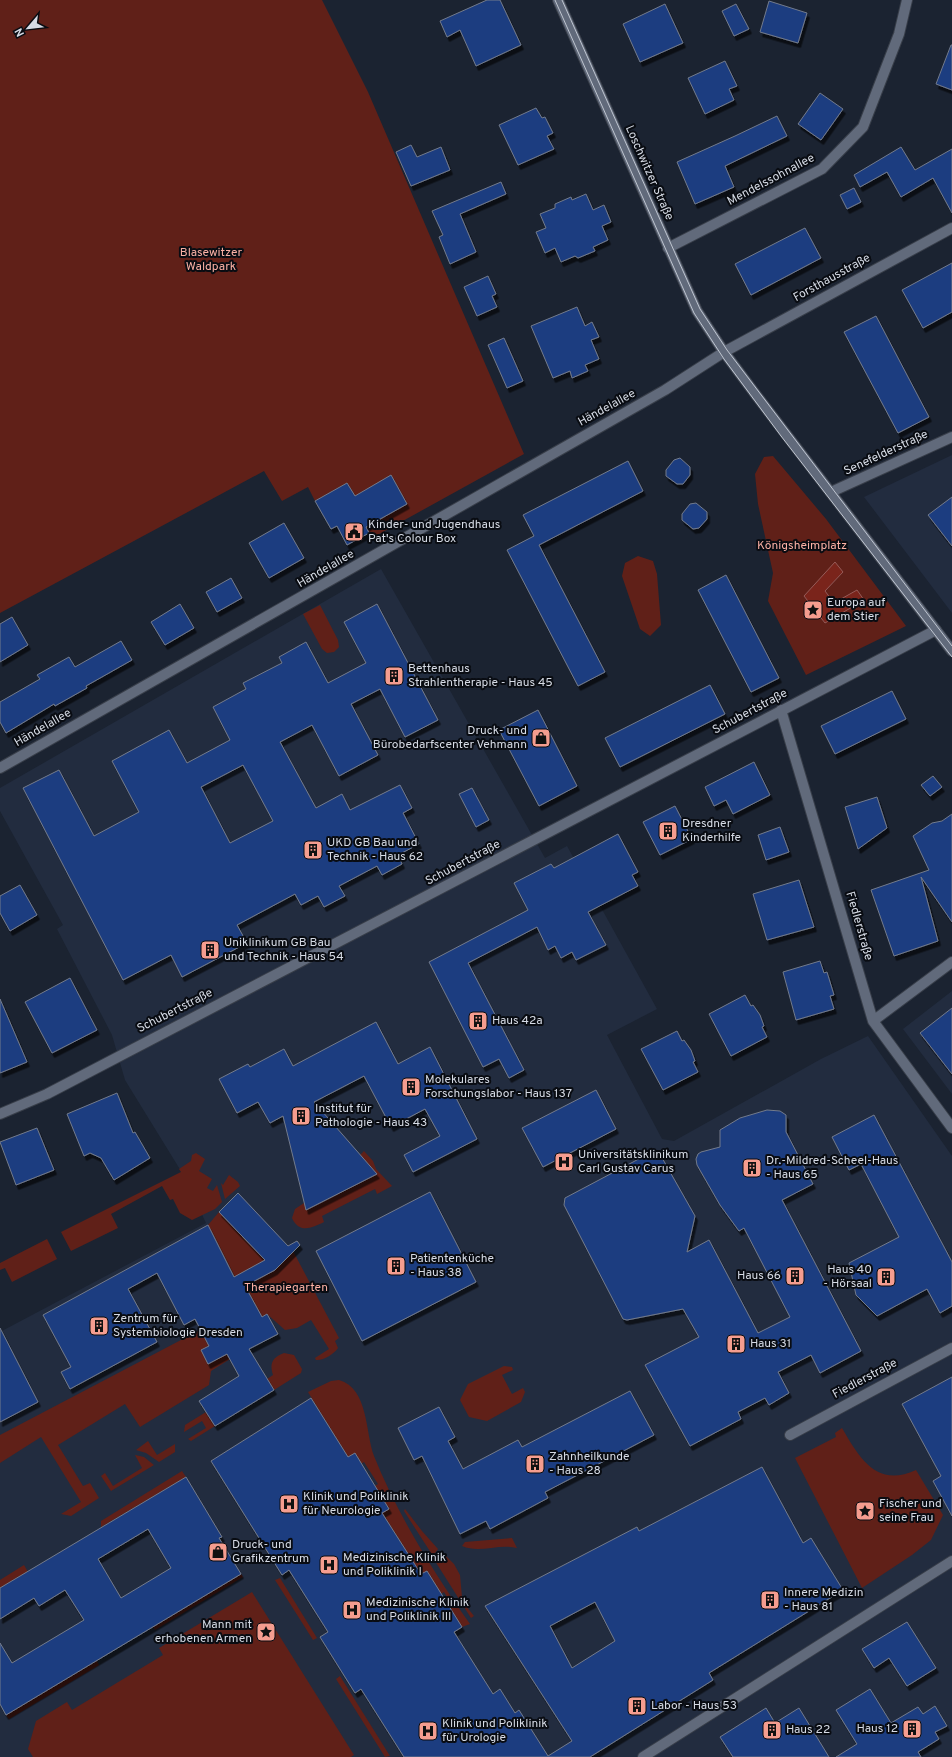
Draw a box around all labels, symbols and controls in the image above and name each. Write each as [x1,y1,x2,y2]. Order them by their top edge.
north arrow [8,8,48,48]
text: N [12,25,28,39]
street label: Loschwitzer Straße [621,123,677,223]
street label: Mendelssohnallee [724,150,818,210]
park label: Blasewitzer Waldpark [180,245,243,275]
street label: Forsthausstraße [791,250,873,306]
street label: Händelallee [575,386,639,430]
street label: Senefelderstraße [841,426,931,480]
place label: Kinder- und Jugendhaus Pat's Colour Box [368,517,500,547]
public building icon: Kinder- und Jugendhaus Pat's Colour Box [343,521,365,543]
park label: Königsheimplatz [757,538,847,554]
street label: Händelallee [295,546,357,592]
place label: Europa auf dem Stier [827,595,885,625]
place icon: Europa auf dem Stier [802,599,824,621]
place label: Bettenhaus Strahlentherapie - Haus 45 [408,661,553,691]
building icon: Bettenhaus Strahlentherapie - Haus 45 [383,665,405,687]
street label: Schubertstraße [710,686,790,738]
street label: Händelallee [12,705,74,751]
place label: Druck- und Bürobedarfscenter Vehmann [373,723,527,753]
shop icon: Druck- und Bürobedarfscenter Vehmann [530,727,552,749]
place label: Dresdner Kinderhilfe [682,816,741,846]
building icon: Dresdner Kinderhilfe [657,820,679,842]
place label: UKD GB Bau und Technik - Haus 62 [327,835,423,865]
street label: Schubertstraße [423,837,503,889]
building icon: UKD GB Bau und Technik - Haus 62 [302,839,324,861]
street label: Fiedlerstraße [842,890,876,962]
place label: Uniklinikum GB Bau und Technik - Haus 54 [224,935,344,965]
building icon: Uniklinikum GB Bau und Technik - Haus 54 [199,939,221,961]
street label: Schubertstraße [135,985,215,1037]
building icon: Haus 42a [467,1010,489,1032]
place label: Haus 42a [492,1013,543,1029]
place label: Molekulares Forschungslabor - Haus 137 [425,1072,572,1102]
building icon: Molekulares Forschungslabor - Haus 137 [400,1076,422,1098]
place label: Institut für Pathologie - Haus 43 [315,1101,427,1131]
building icon: Institut für Pathologie - Haus 43 [290,1105,312,1127]
place label: Universitätsklinikum Carl Gustav Carus [578,1147,688,1177]
hospital icon: Universitätsklinikum Carl Gustav Carus [553,1151,575,1173]
place label: Dr.-Mildred-Scheel-Haus - Haus 65 [766,1153,898,1183]
building icon: Dr.-Mildred-Scheel-Haus - Haus 65 [741,1157,763,1179]
place label: Patientenküche - Haus 38 [410,1251,494,1281]
building icon: Patientenküche - Haus 38 [385,1255,407,1277]
place label: Haus 40 - Hörsaal [823,1262,872,1292]
building icon: Haus 66 [784,1265,806,1287]
building icon: Haus 40 - Hörsaal [875,1266,897,1288]
place label: Haus 66 [737,1268,781,1284]
park label: Therapiegarten [244,1280,328,1296]
place label: Zentrum für Systembiologie Dresden [113,1311,243,1341]
building icon: Zentrum für Systembiologie Dresden [88,1315,110,1337]
building icon: Haus 31 [725,1333,747,1355]
place label: Haus 31 [750,1336,791,1352]
street label: Fiedlerstraße [830,1355,900,1403]
place label: Zahnheilkunde - Haus 28 [549,1449,630,1479]
building icon: Zahnheilkunde - Haus 28 [524,1453,546,1475]
place label: Klinik und Poliklinik für Neurologie [303,1489,409,1519]
hospital icon: Klinik und Poliklinik für Neurologie [278,1493,300,1515]
place label: Fischer und seine Frau [879,1496,942,1526]
place icon: Fischer und seine Frau [854,1500,876,1522]
place label: Druck- und Grafikzentrum [232,1537,309,1567]
shop icon: Druck- und Grafikzentrum [207,1541,229,1563]
place label: Medizinische Klinik und Poliklinik I [343,1550,446,1580]
hospital icon: Medizinische Klinik und Poliklinik I [318,1554,340,1576]
place label: Innere Medizin - Haus 81 [784,1585,863,1615]
building icon: Innere Medizin - Haus 81 [759,1589,781,1611]
place label: Medizinische Klinik und Poliklinik III [366,1595,469,1625]
hospital icon: Medizinische Klinik und Poliklinik III [341,1599,363,1621]
place label: Mann mit erhobenen Armen [155,1617,252,1647]
place icon: Mann mit erhobenen Armen [255,1621,277,1643]
building icon: Labor - Haus 53 [626,1695,648,1717]
place label: Labor - Haus 53 [651,1698,737,1714]
place label: Klinik und Poliklinik für Urologie [442,1716,548,1746]
building icon: Haus 12 [901,1718,923,1740]
building icon: Haus 22 [761,1719,783,1741]
hospital icon: Klinik und Poliklinik für Urologie [417,1720,439,1742]
place label: Haus 12 [857,1721,898,1737]
place label: Haus 22 [786,1722,830,1738]

